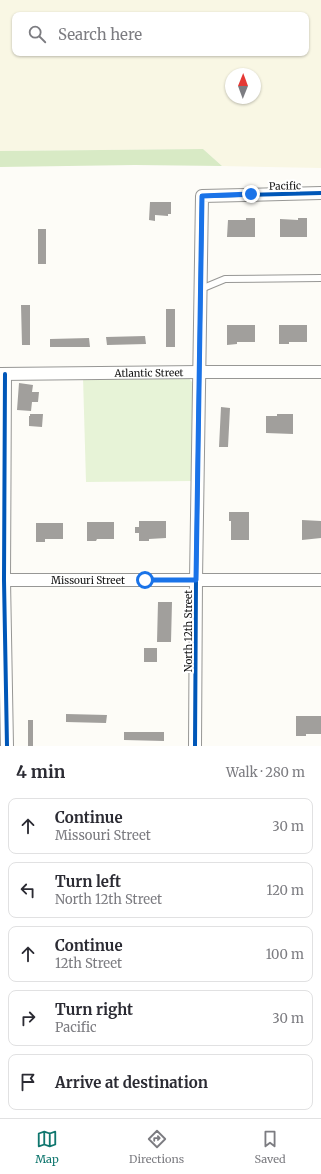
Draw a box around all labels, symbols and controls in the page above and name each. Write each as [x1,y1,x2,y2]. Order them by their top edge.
search box [12,12,309,56]
icon: search [26,23,48,45]
text: Search here [58,25,142,44]
north arrow [225,68,261,104]
street label: Pacific [269,179,301,193]
route end [242,185,260,203]
street label: Atlantic Street [113,366,184,379]
route start [136,571,154,589]
street label: Missouri Street [51,574,125,587]
street label: North 12th Street [182,590,195,672]
text: 4 min [16,761,65,783]
text: Walk · 280 m [226,764,305,781]
text: Continue [55,808,123,827]
icon: ahead [17,815,39,837]
text: 30 m [272,818,304,835]
text: Missouri Street [55,827,151,844]
text: Turn left [55,872,121,891]
icon: left [17,879,39,901]
text: 120 m [266,882,304,899]
text: North 12th Street [55,891,162,908]
text: Continue [55,936,123,955]
icon: ahead [17,943,39,965]
text: 100 m [266,946,304,963]
text: 12th Street [55,955,122,972]
text: Turn right [55,1000,133,1019]
icon: right [17,1007,39,1029]
text: 30 m [272,1010,304,1027]
text: Pacific [55,1019,97,1036]
icon: arrive [17,1071,39,1093]
text: Arrive at destination [55,1073,208,1092]
tab: Map [35,1128,59,1166]
tab: Directions [129,1128,184,1166]
tab: Saved [255,1128,286,1166]

